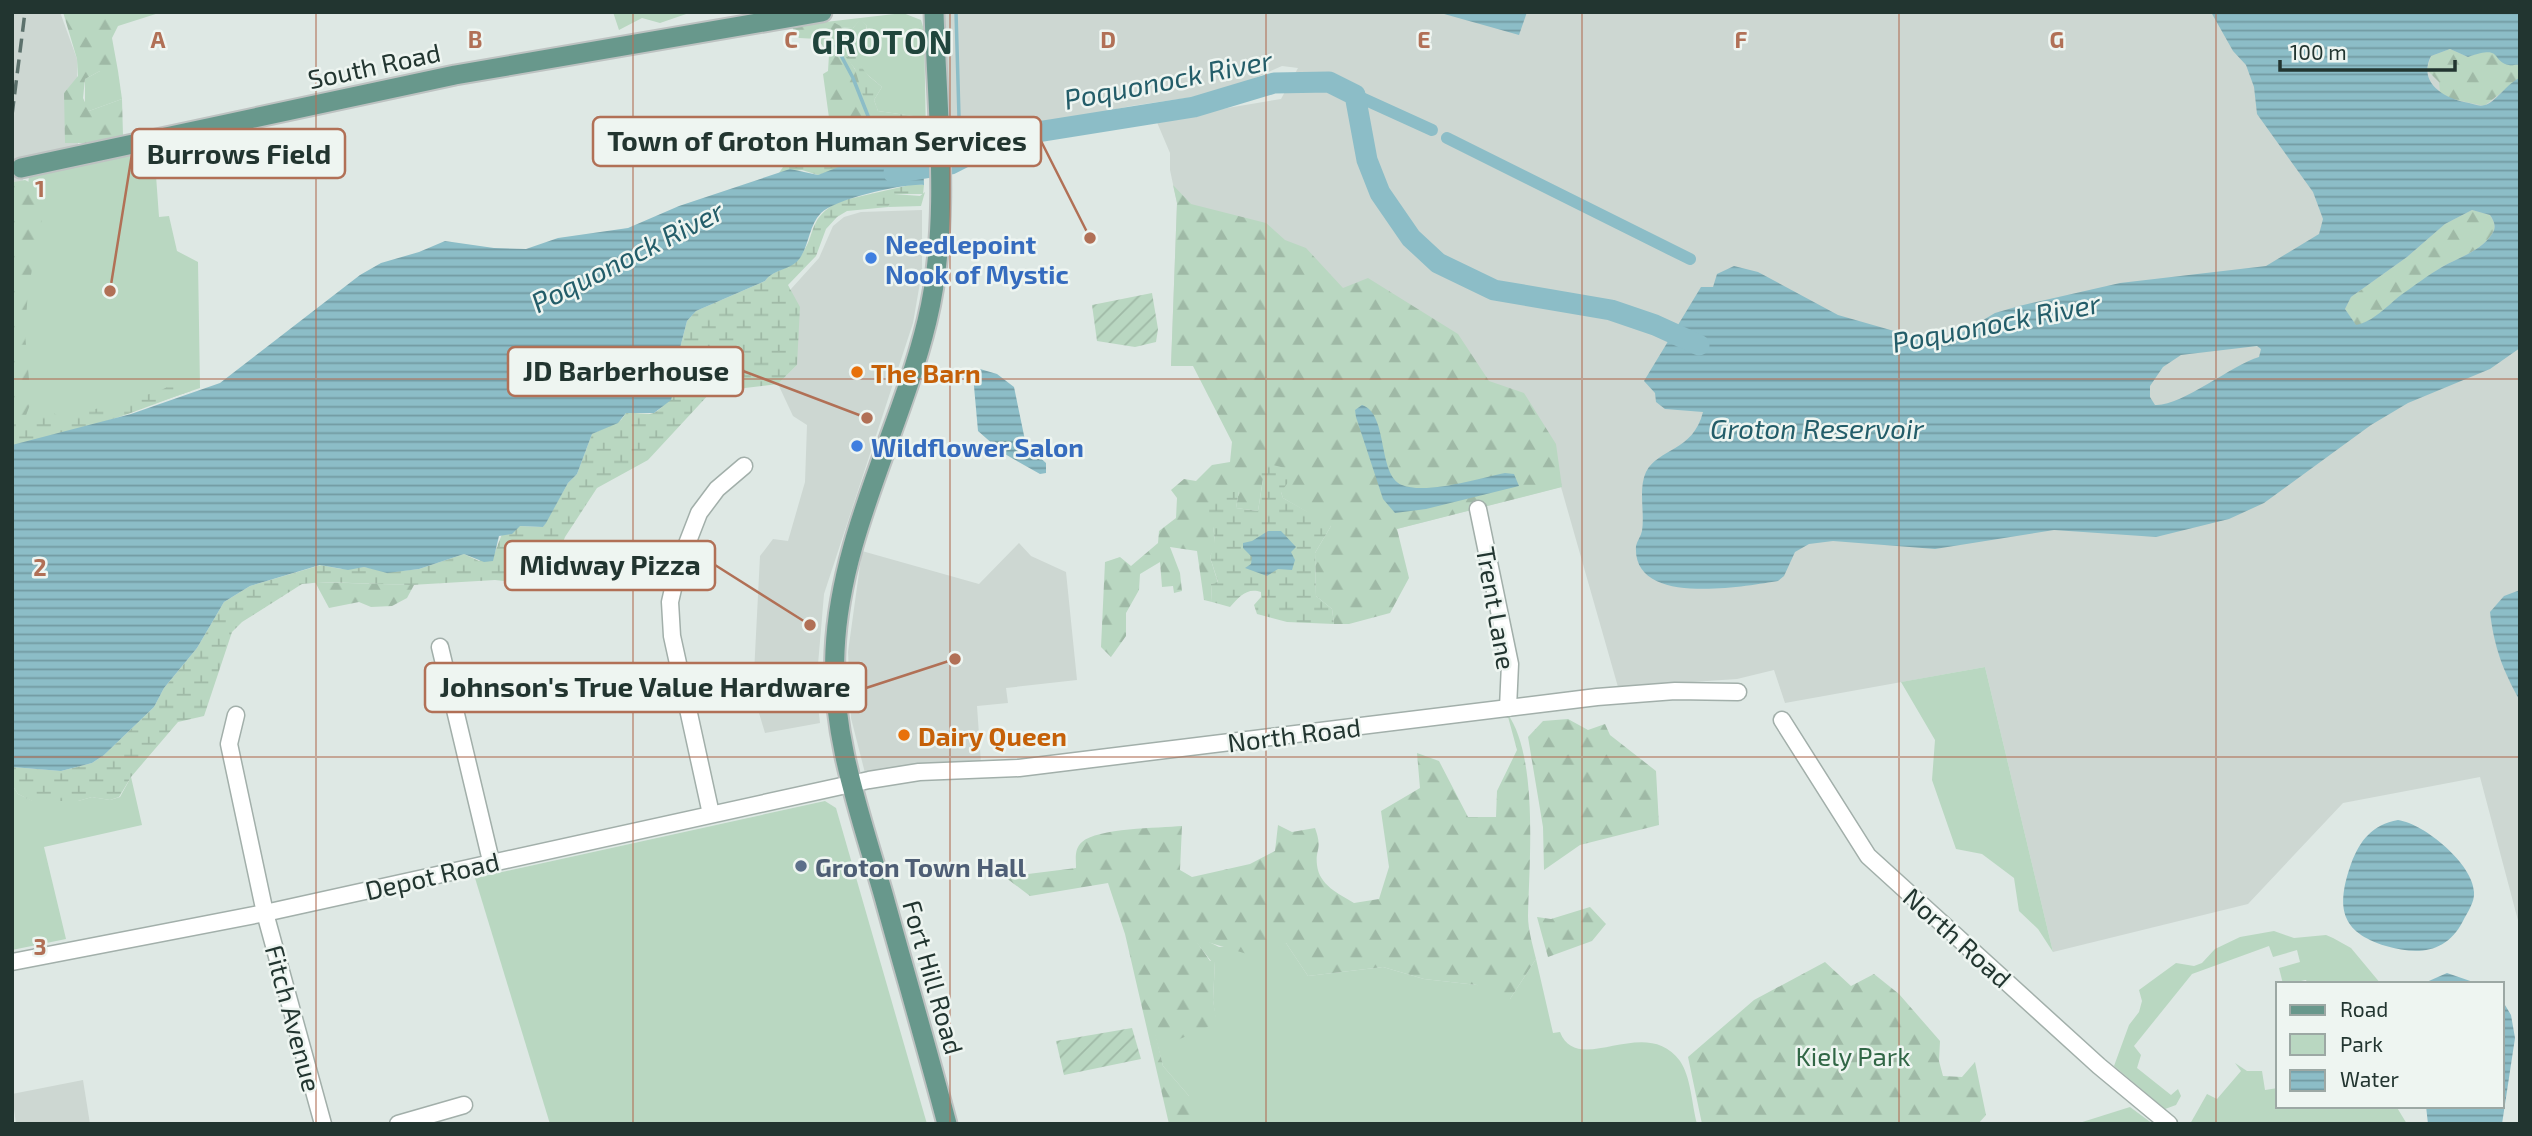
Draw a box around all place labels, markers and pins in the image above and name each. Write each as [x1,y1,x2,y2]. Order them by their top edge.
callout: Town of Groton Human Services [593,117,1041,166]
callout: Burrows Field [132,129,345,178]
place label: Needlepoint Nook of Mystic [885,228,1069,290]
marker: Needlepoint Nook of Mystic [863,250,879,266]
callout: JD Barberhouse [508,347,743,396]
place label: The Barn [871,357,981,388]
marker: The Barn [849,364,865,380]
place label: Wildflower Salon [871,431,1084,462]
marker: Wildflower Salon [849,438,865,454]
callout: Midway Pizza [505,541,715,590]
callout: Johnson's True Value Hardware [425,663,866,712]
place label: Dairy Queen [918,720,1067,752]
marker: Dairy Queen [896,727,912,743]
place label: Groton Town Hall [815,851,1027,882]
marker: Groton Town Hall [793,858,809,874]

